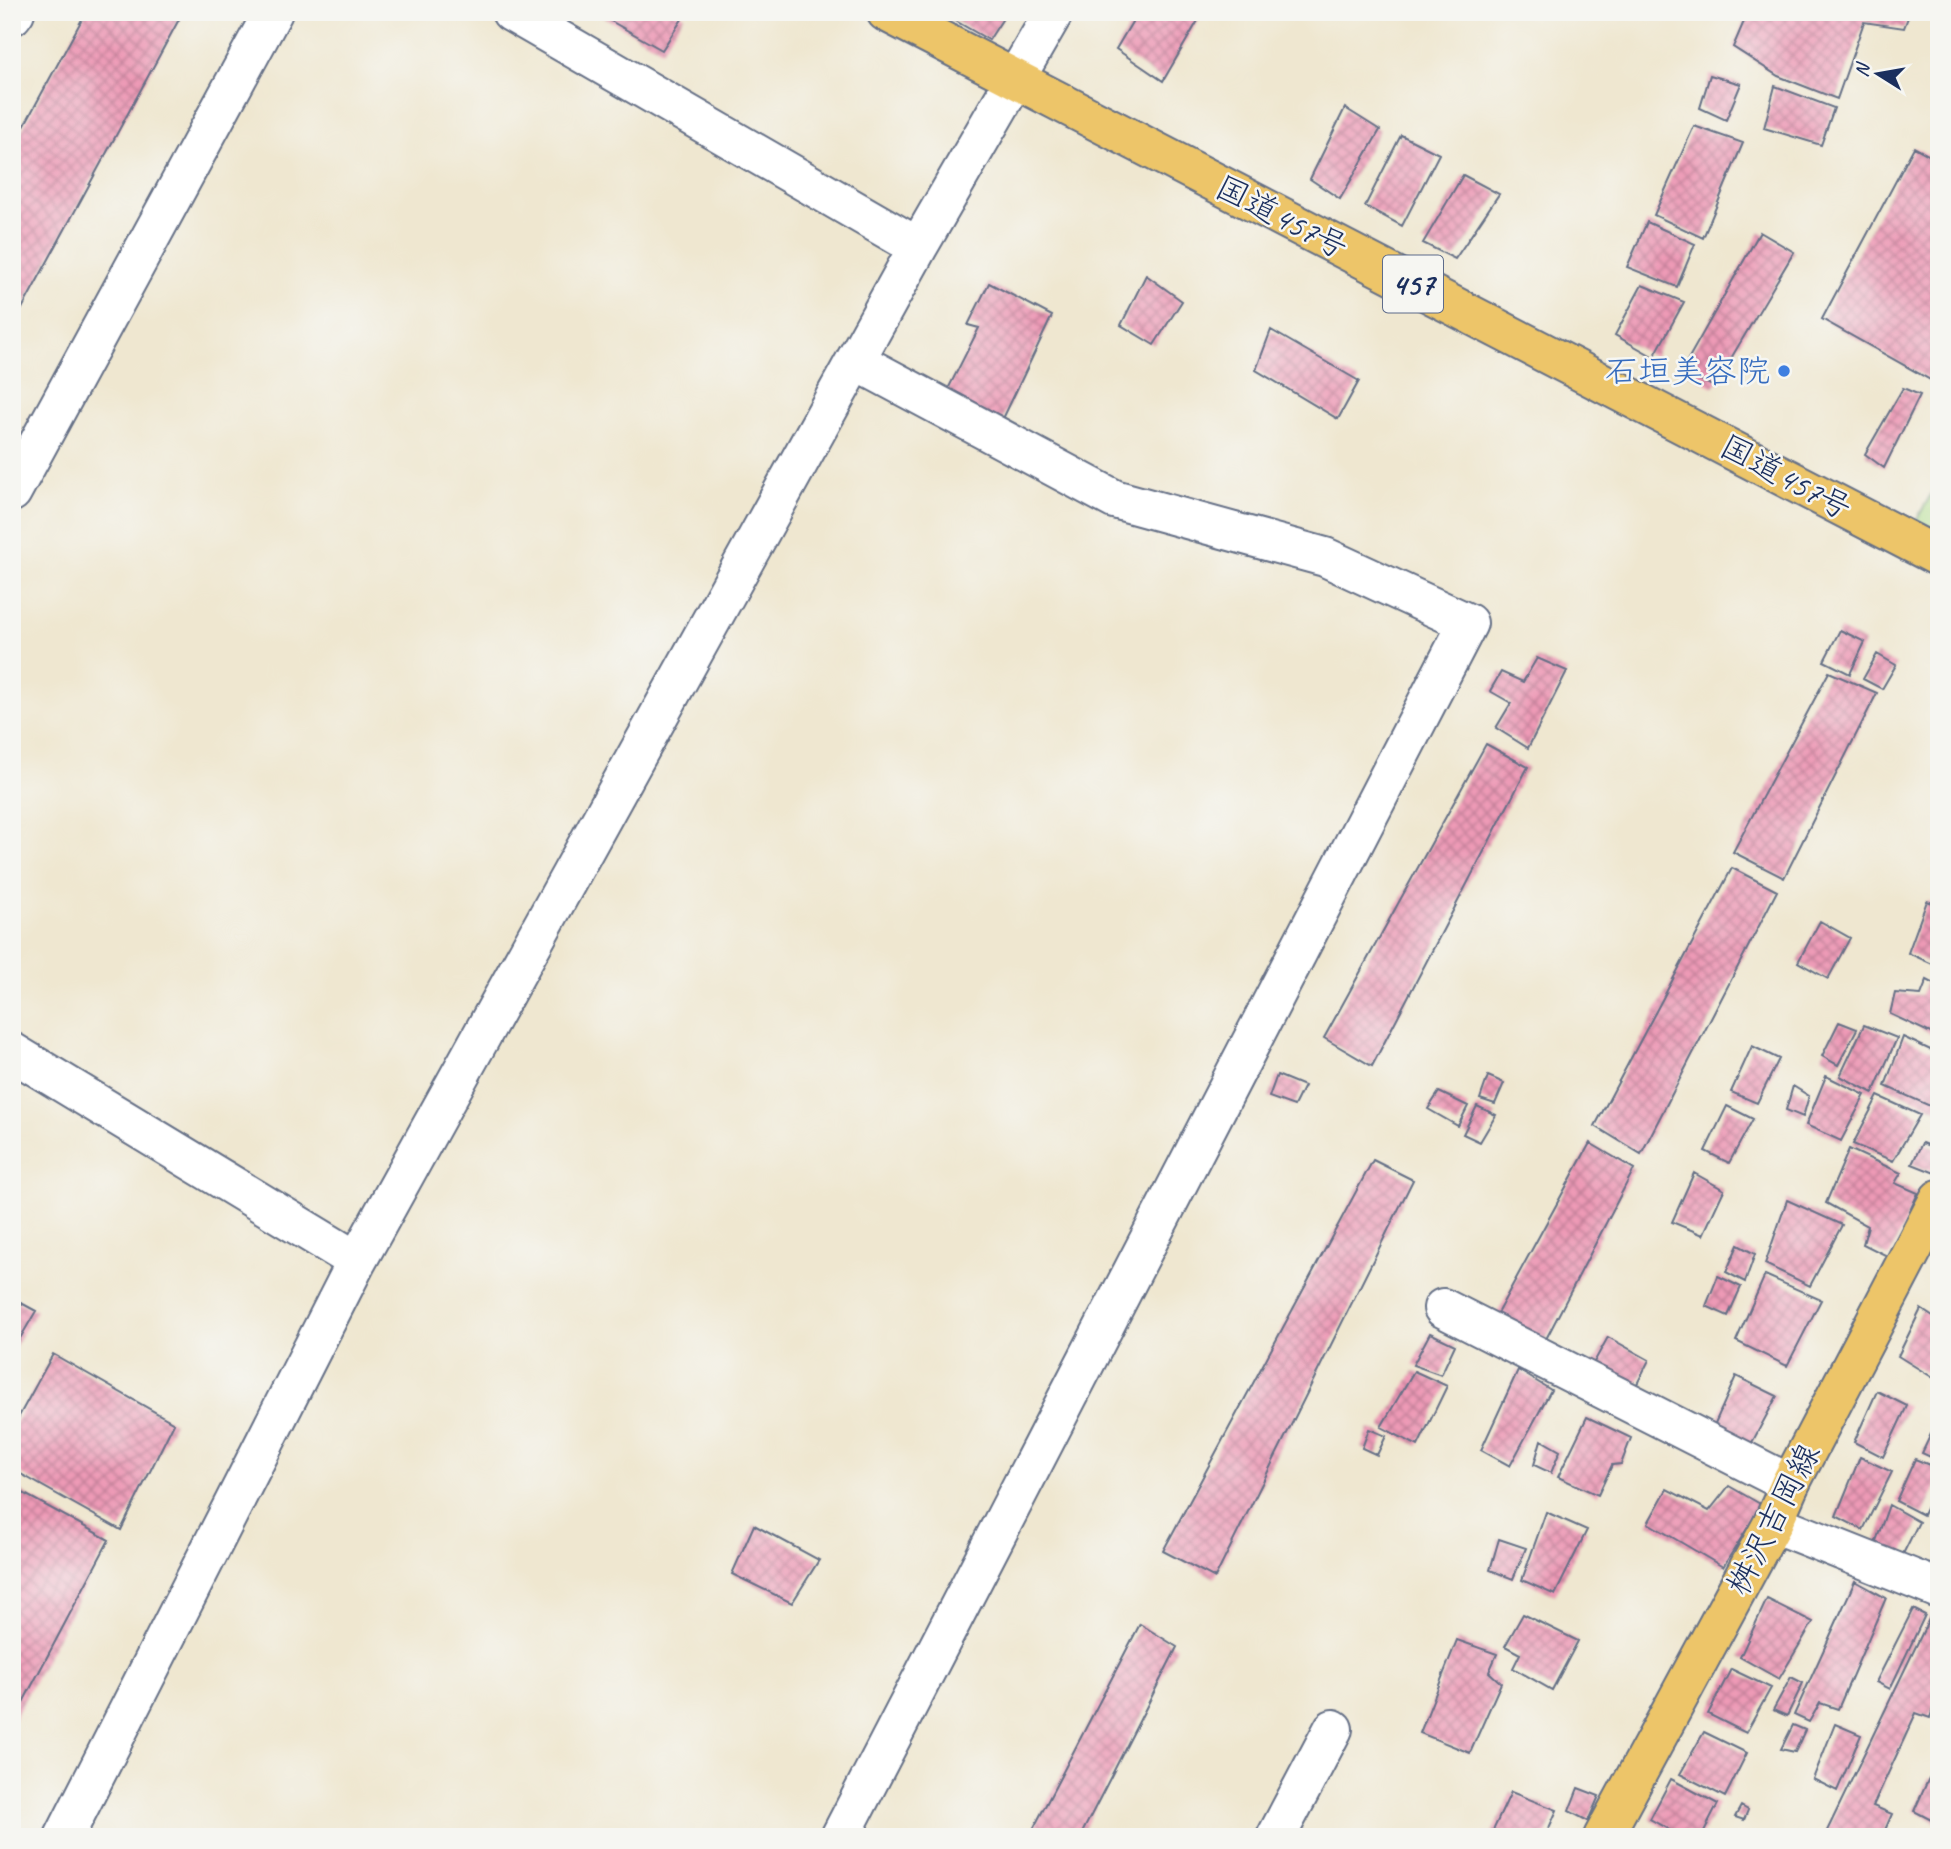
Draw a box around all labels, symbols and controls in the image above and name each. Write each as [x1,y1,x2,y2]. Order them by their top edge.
north arrow [1842,38,1912,108]
text: N [1849,60,1876,79]
street label: 国道457号 [1209,166,1355,268]
road number: 457 [1383,256,1443,312]
place label: 石垣美容院 [1605,350,1770,392]
marker: 石垣美容院 [1776,363,1792,379]
street label: 国道457号 [1713,425,1859,529]
street label: 桝沢吉岡線 [1717,1436,1829,1602]

